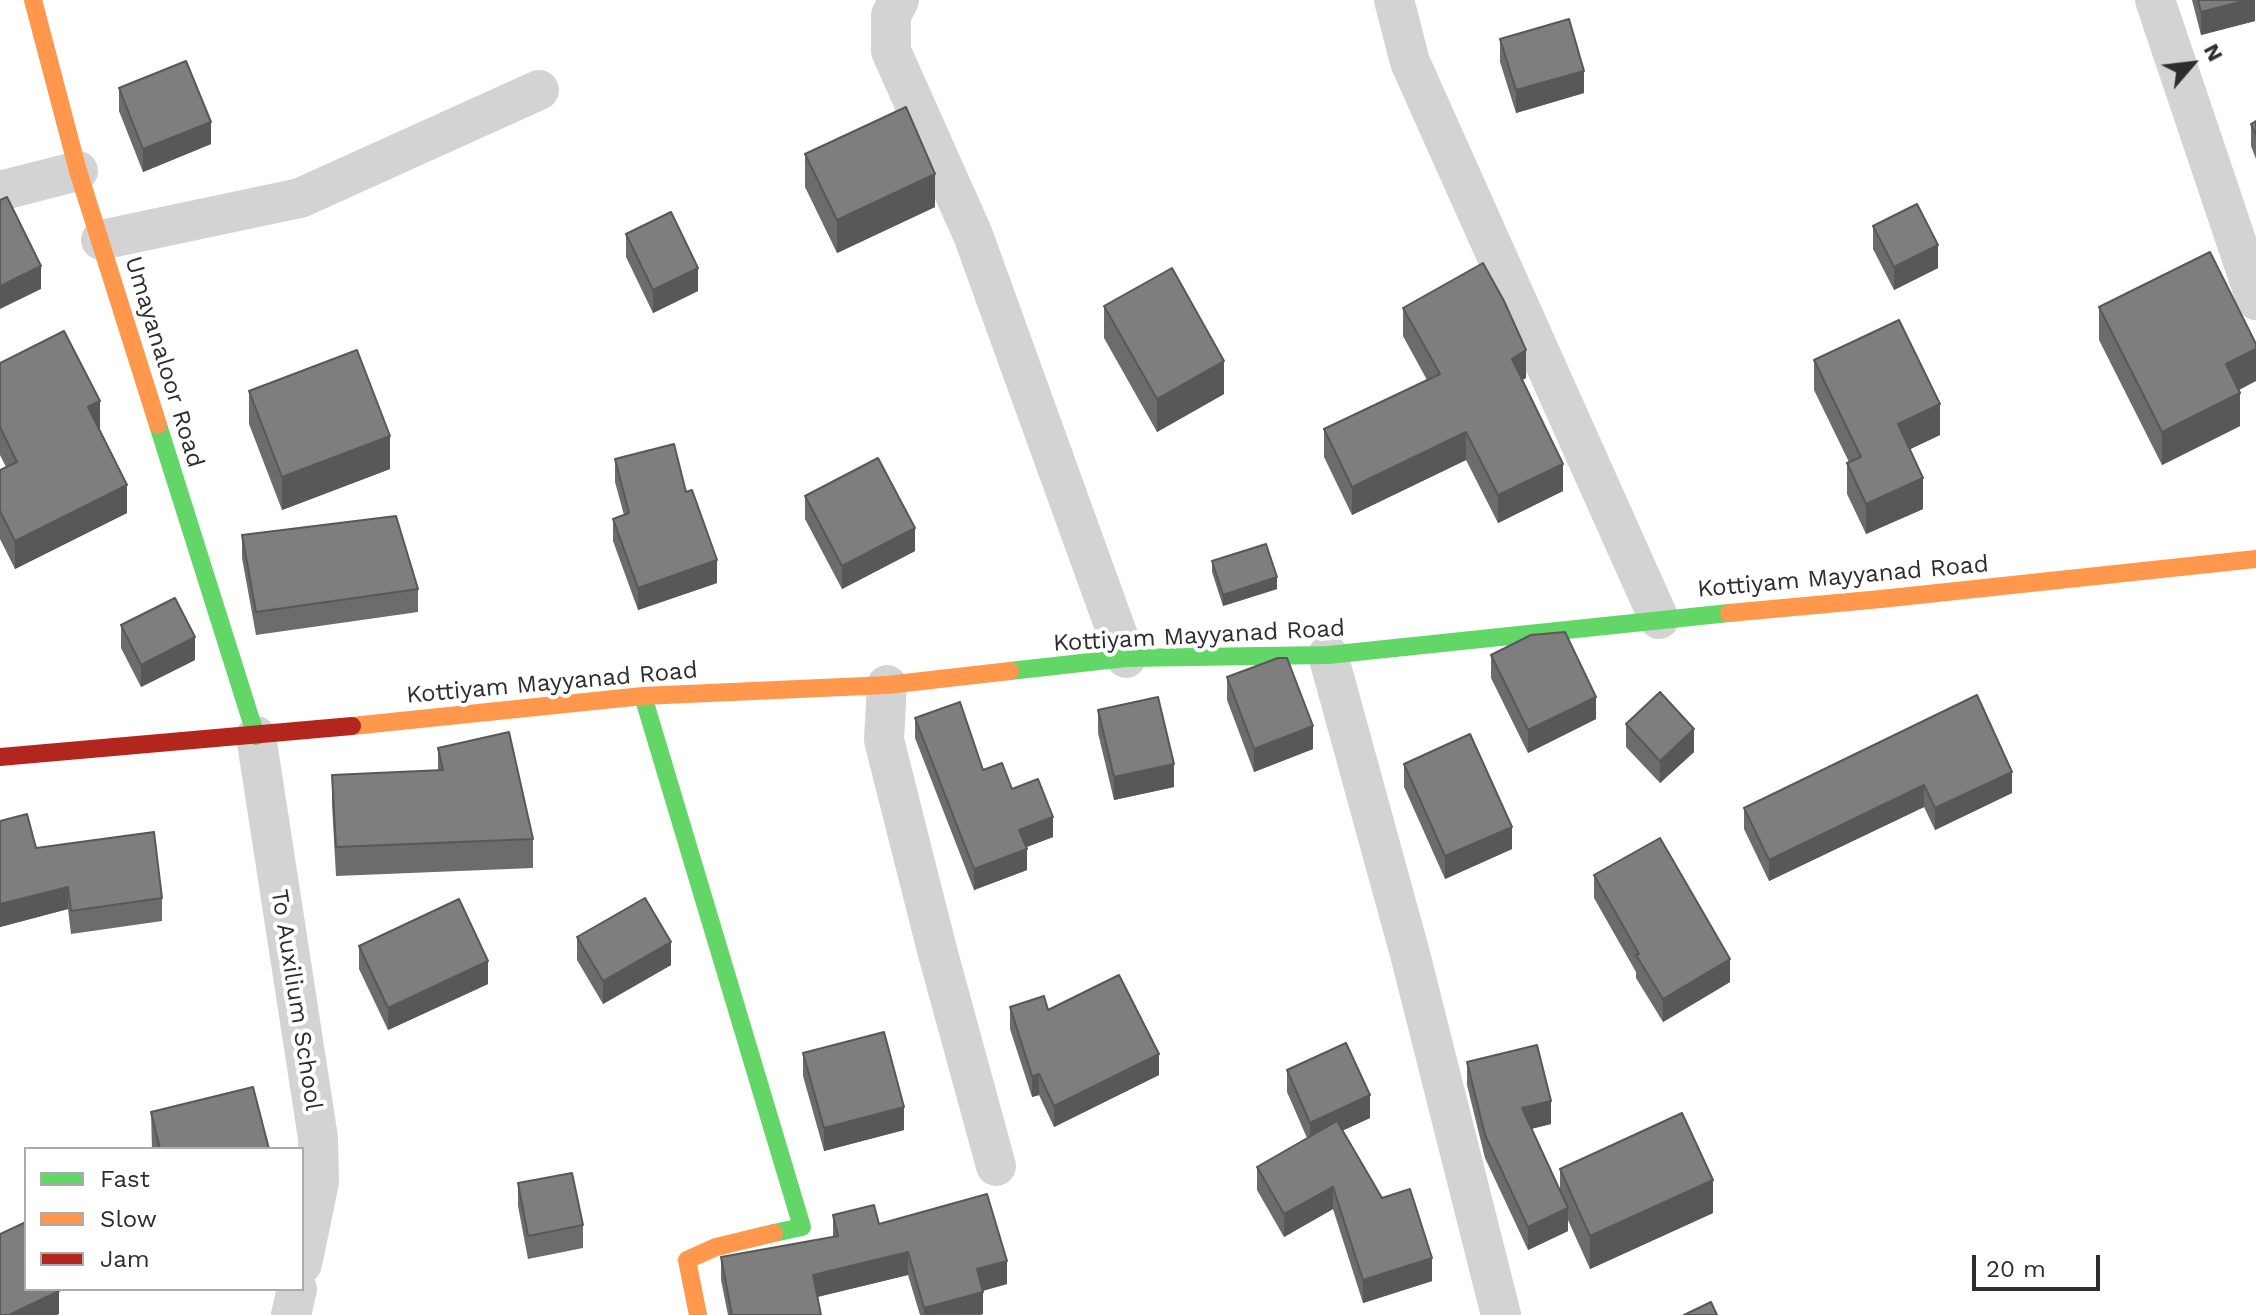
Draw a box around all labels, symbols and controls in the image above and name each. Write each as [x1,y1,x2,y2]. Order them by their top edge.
north arrow [2152,24,2232,104]
text: N [2199,39,2228,66]
street label: Umayanaloor Road [118,253,210,471]
street label: Kottiyam Mayyanad Road [1696,550,1990,604]
street label: Kottiyam Mayyanad Road [1052,614,1346,658]
street label: Kottiyam Mayyanad Road [405,656,699,710]
street label: To Auxilium School [264,887,328,1113]
legend [24,1147,304,1291]
text: Fast [100,1165,150,1193]
text: Slow [100,1205,157,1233]
scale bar [1976,1239,2104,1289]
text: Jam [100,1245,150,1273]
text: 20 m [1986,1255,2046,1283]

